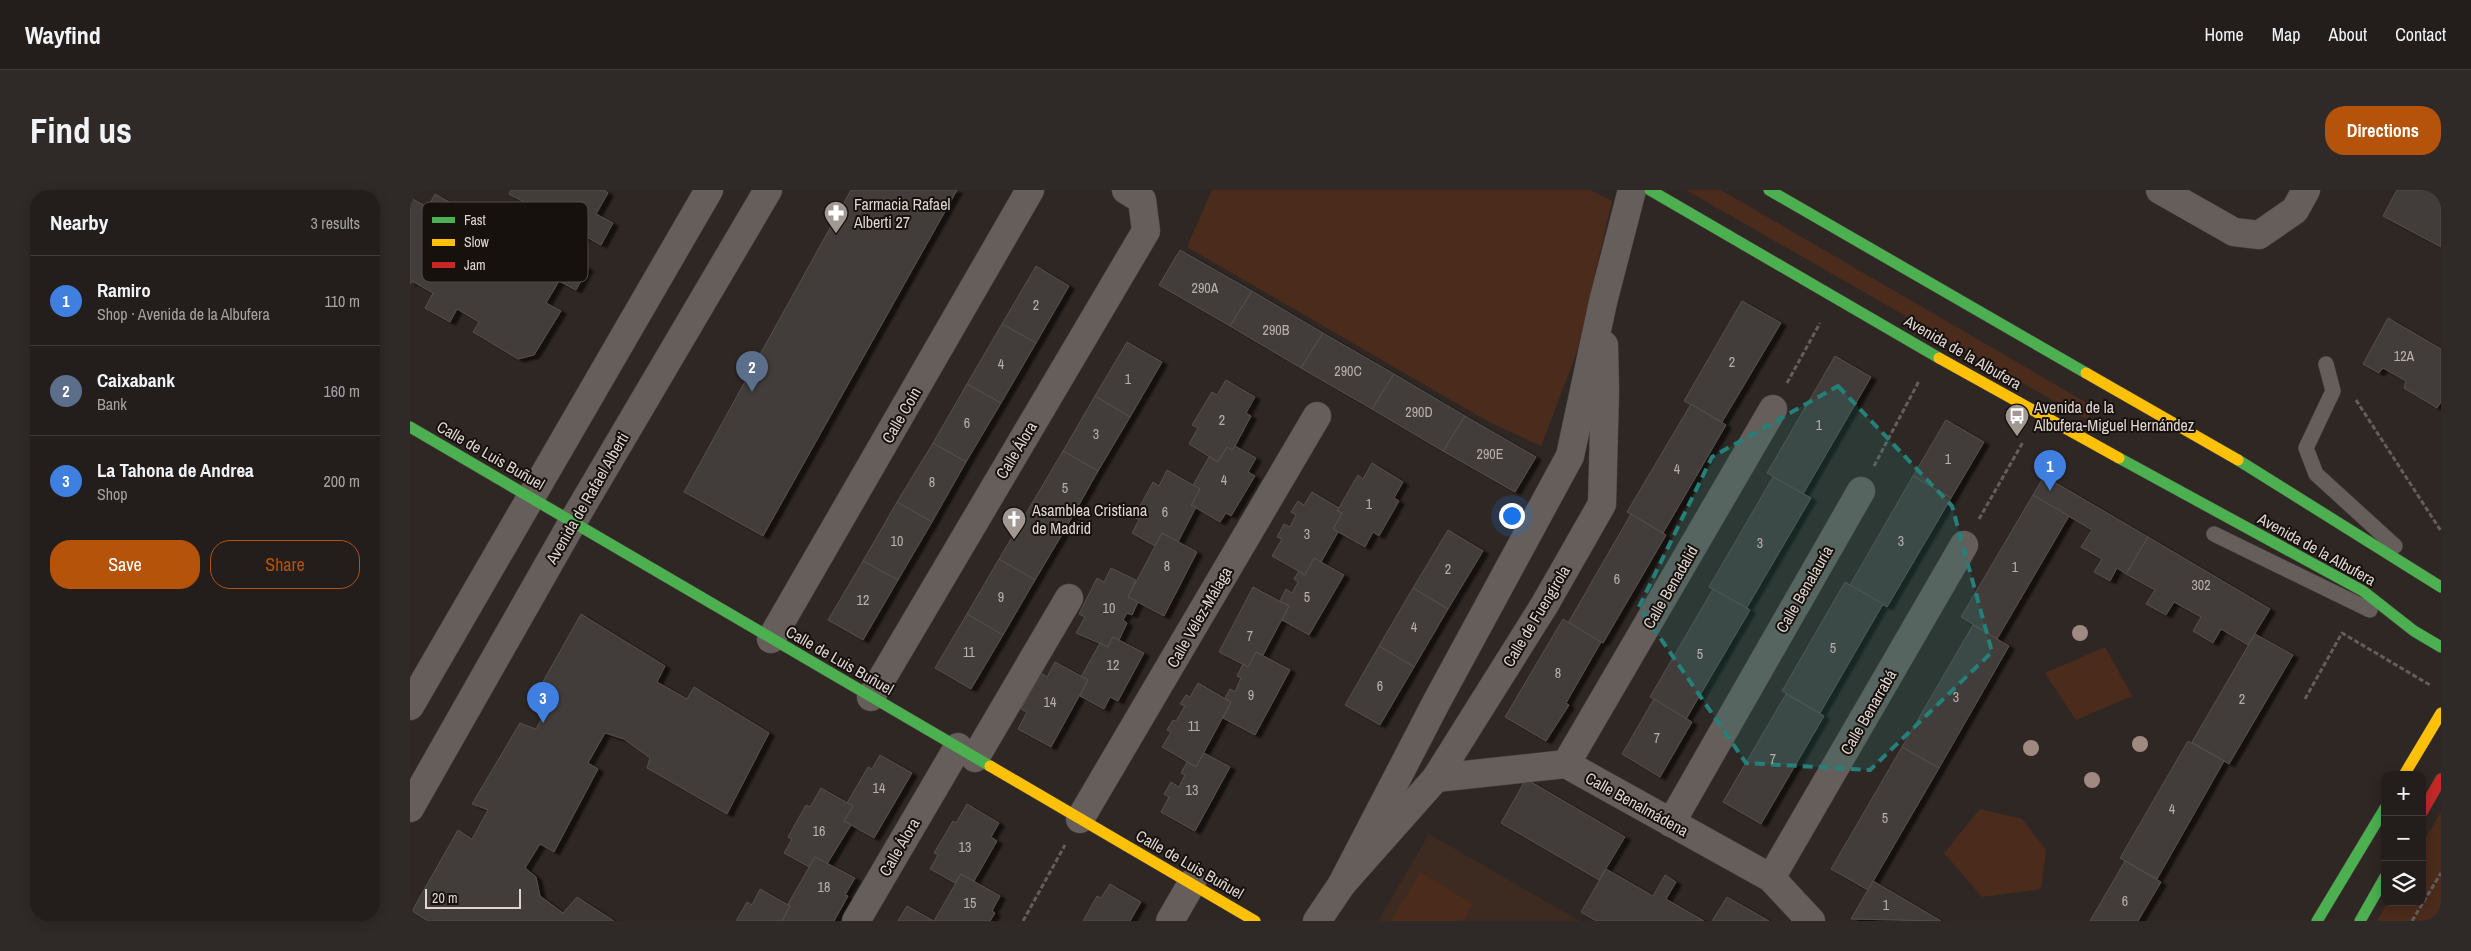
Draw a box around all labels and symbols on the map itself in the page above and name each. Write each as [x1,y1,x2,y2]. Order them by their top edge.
place label: Farmacia Rafael Alberti 27 [853,193,950,233]
pharmacy icon: Farmacia Rafael Alberti 27 [823,200,849,234]
legend [422,202,588,282]
text: Fast [464,211,486,229]
text: Slow [464,233,490,251]
text: Jam [464,256,486,274]
house number: 290A [1192,279,1219,297]
house number: 2 [1033,296,1039,314]
street label: Avenida de la Albufera [1900,309,2026,395]
house number: 290B [1263,321,1290,339]
house number: 12A [2394,347,2415,365]
pin: 2 [736,351,768,392]
house number: 2 [1729,353,1735,371]
house number: 4 [998,355,1005,373]
house number: 290C [1334,362,1362,380]
house number: 1 [1125,370,1132,388]
street label: Calle Coín [876,383,926,447]
place label: Avenida de la Albufera-Miguel Hernández [2033,396,2195,436]
house number: 290D [1405,403,1433,421]
bus stop icon: Avenida de la Albufera-Miguel Hernández [2004,403,2030,437]
house number: 2 [1219,411,1225,429]
house number: 6 [964,414,970,432]
street label: Calle de Luis Buñuel [433,415,549,495]
house number: 1 [1816,416,1823,434]
street label: Calle Álora [990,417,1042,483]
house number: 3 [1093,425,1099,443]
street label: Avenida de Rafael Alberti [540,428,634,569]
house number: 290E [1477,445,1503,463]
house number: 1 [1945,450,1952,468]
pin: 1 [2034,450,2066,491]
house number: 4 [1674,460,1681,478]
house number: 4 [1221,471,1228,489]
house number: 8 [929,473,935,491]
house number: 5 [1062,479,1068,497]
house number: 1 [1366,495,1373,513]
place label: Asamblea Cristiana de Madrid [1031,499,1148,539]
house number: 6 [1162,503,1168,521]
your location [1499,503,1525,529]
church icon: Asamblea Cristiana de Madrid [1001,506,1027,540]
street label: Avenida de la Albufera [2253,507,2381,591]
house number: 3 [1304,525,1310,543]
house number: 10 [891,532,903,550]
house number: 3 [1898,532,1904,550]
house number: 3 [1757,534,1763,552]
street label: Calle Benadalid [1637,541,1703,633]
street label: Calle Benalauría [1770,541,1838,637]
house number: 8 [1164,557,1170,575]
house number: 1 [2012,558,2019,576]
house number: 2 [1445,560,1451,578]
street label: Calle de Fuengirola [1497,561,1575,671]
street label: Calle Vélez-Málaga [1161,562,1237,671]
house number: 6 [1614,570,1620,588]
house number: 302 [2191,576,2211,594]
house number: 9 [998,588,1004,606]
house number: 5 [1304,588,1310,606]
house number: 12 [857,591,869,609]
house number: 10 [1103,599,1115,617]
house number: 4 [1411,618,1418,636]
street label: Calle de Luis Buñuel [782,620,898,700]
house number: 7 [1247,627,1253,645]
house number: 5 [1830,639,1836,657]
house number: 11 [963,643,976,661]
house number: 5 [1697,645,1703,663]
house number: 12 [1107,656,1119,674]
house number: 8 [1555,664,1561,682]
street label: Calle Benarrabá [1835,665,1902,759]
house number: 6 [1377,677,1383,695]
pin: 3 [527,682,559,723]
house number: 9 [1248,686,1254,704]
house number: 3 [1953,688,1959,706]
house number: 2 [2239,690,2245,708]
house number: 14 [1044,693,1057,711]
house number: 11 [1188,717,1201,735]
house number: 7 [1654,729,1660,747]
house number: 7 [1770,750,1776,768]
street label: Calle Benalmádena [1582,767,1693,842]
house number: 14 [873,779,886,797]
house number: 13 [1186,781,1198,799]
house number: 4 [2169,800,2176,818]
house number: 5 [1882,809,1888,827]
street label: Calle Álora [874,813,925,880]
house number: 16 [813,822,825,840]
street label: Calle de Luis Buñuel [1132,824,1248,904]
house number: 13 [959,838,971,856]
house number: 18 [818,878,830,896]
scale bar [425,886,521,909]
house number: 6 [2122,892,2128,910]
house number: 15 [964,894,976,912]
house number: 1 [1883,896,1890,914]

